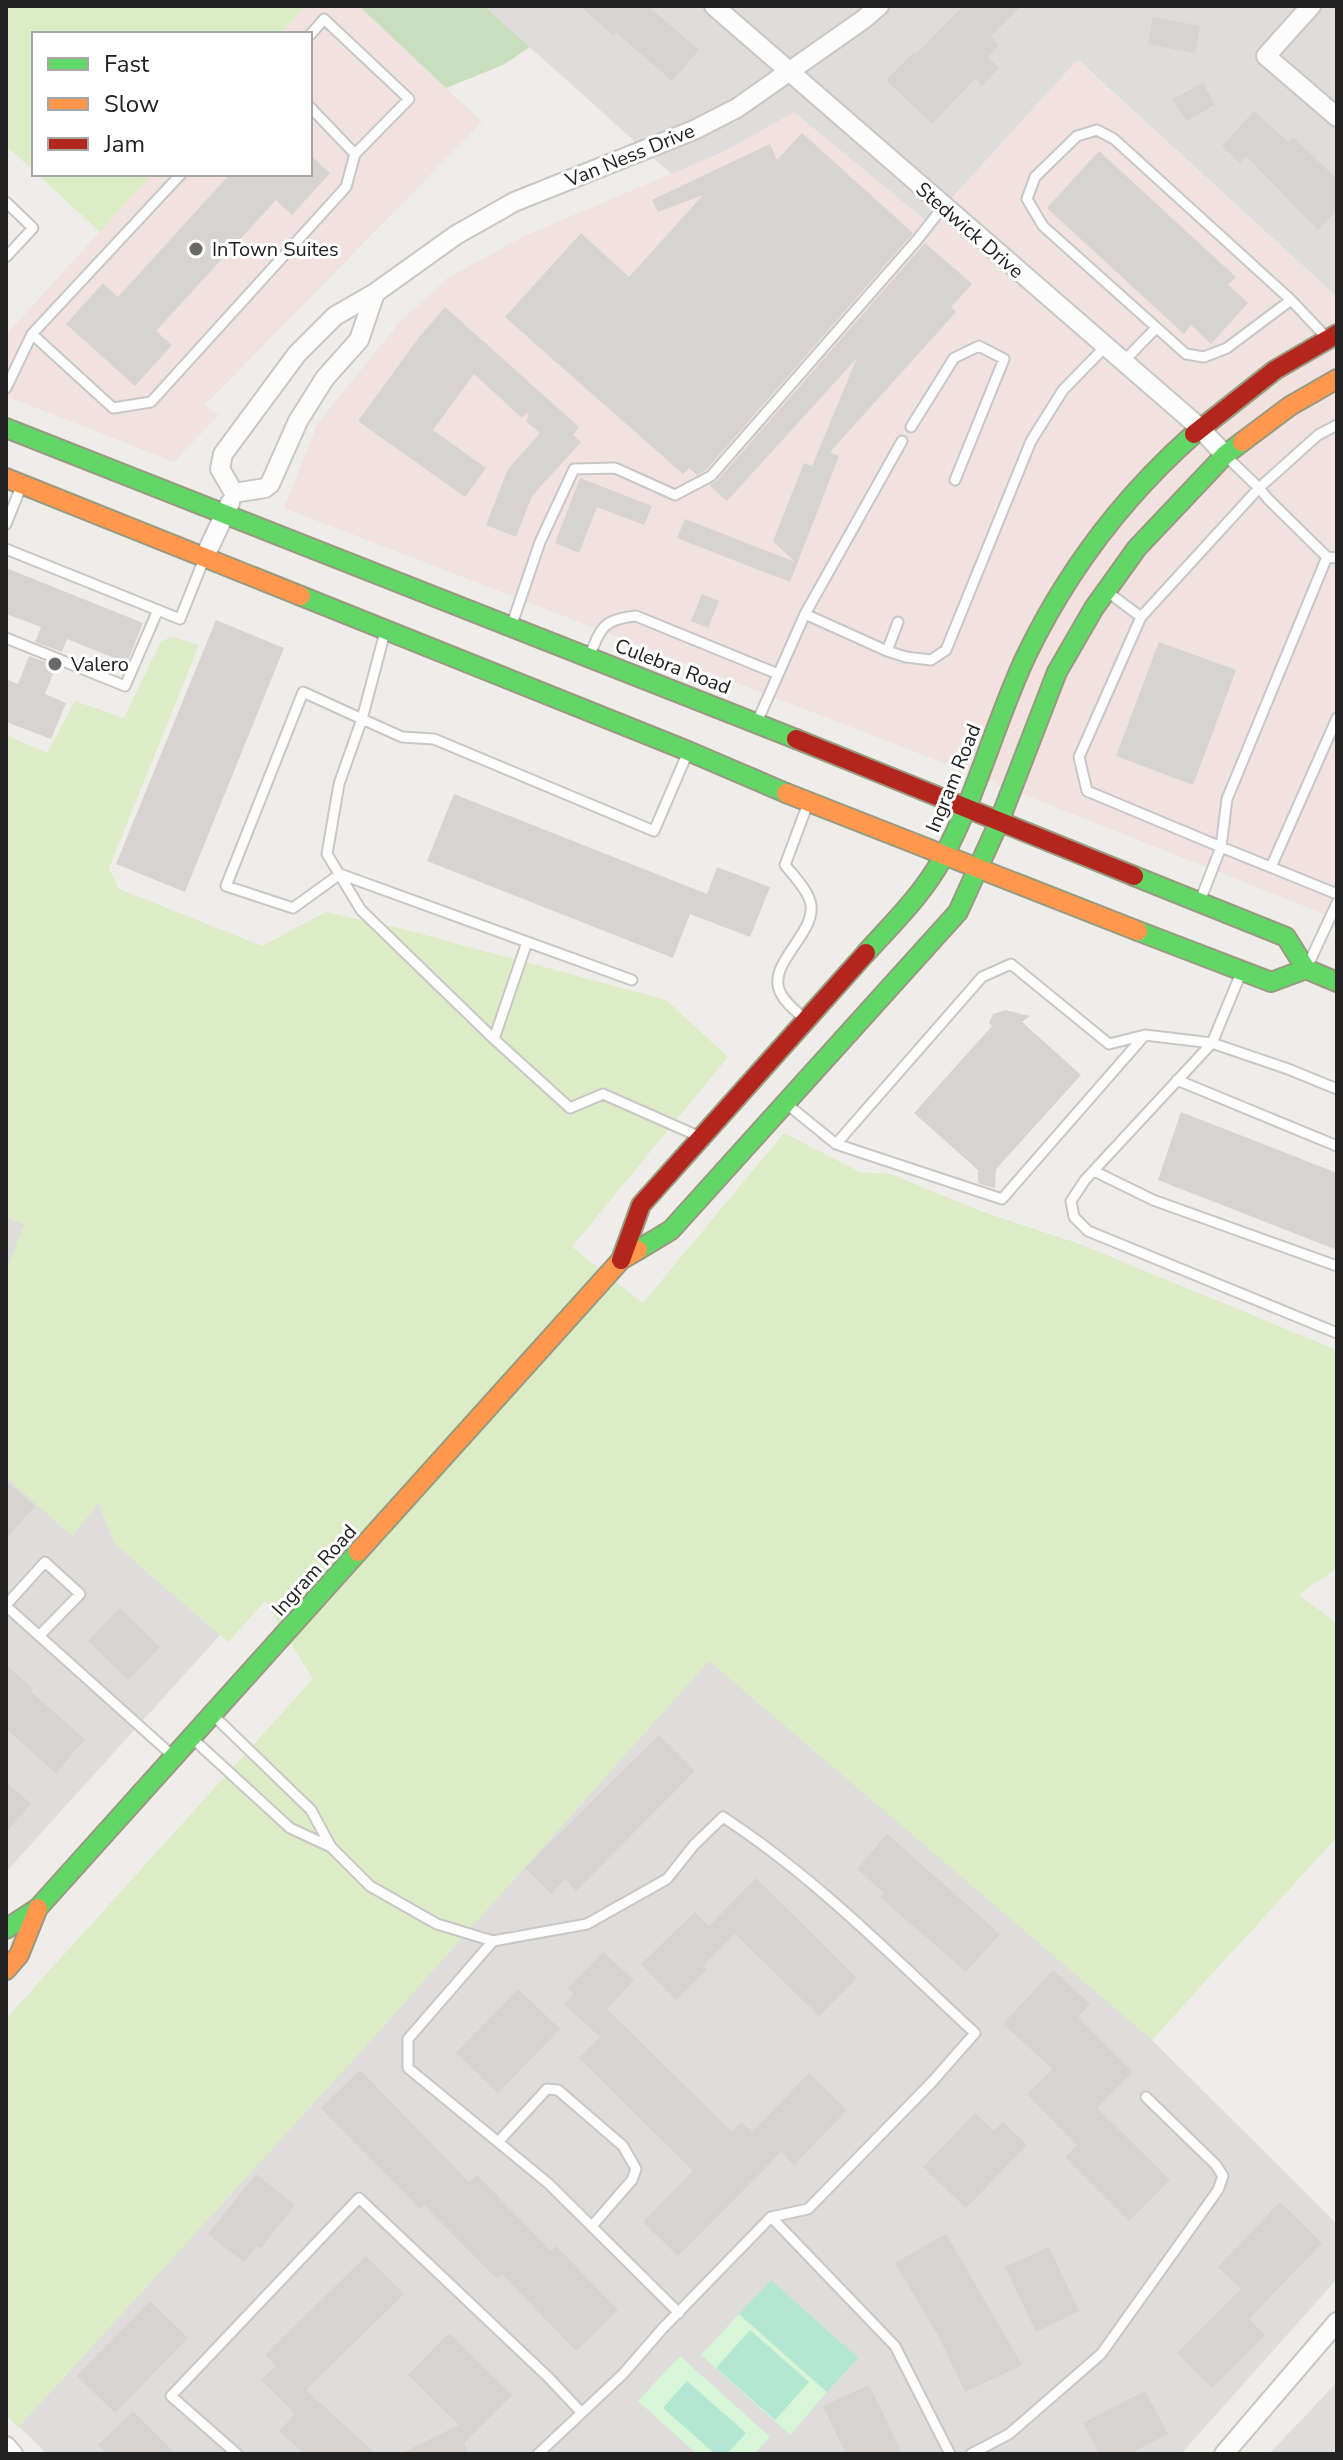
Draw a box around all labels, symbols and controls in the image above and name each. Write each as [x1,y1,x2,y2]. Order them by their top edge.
legend [32,32,312,176]
text: Fast [104,48,150,80]
text: Slow [104,88,159,120]
street label: Van Ness Drive [561,117,699,194]
text: Jam [103,128,145,160]
street label: Stedwick Drive [910,176,1029,285]
place label: InTown Suites [212,236,339,263]
marker: InTown Suites [187,240,205,258]
street label: Culebra Road [611,632,735,701]
place label: Valero [70,651,129,678]
marker: Valero [46,655,64,673]
street label: Ingram Road [919,720,987,836]
street label: Ingram Road [266,1519,363,1622]

